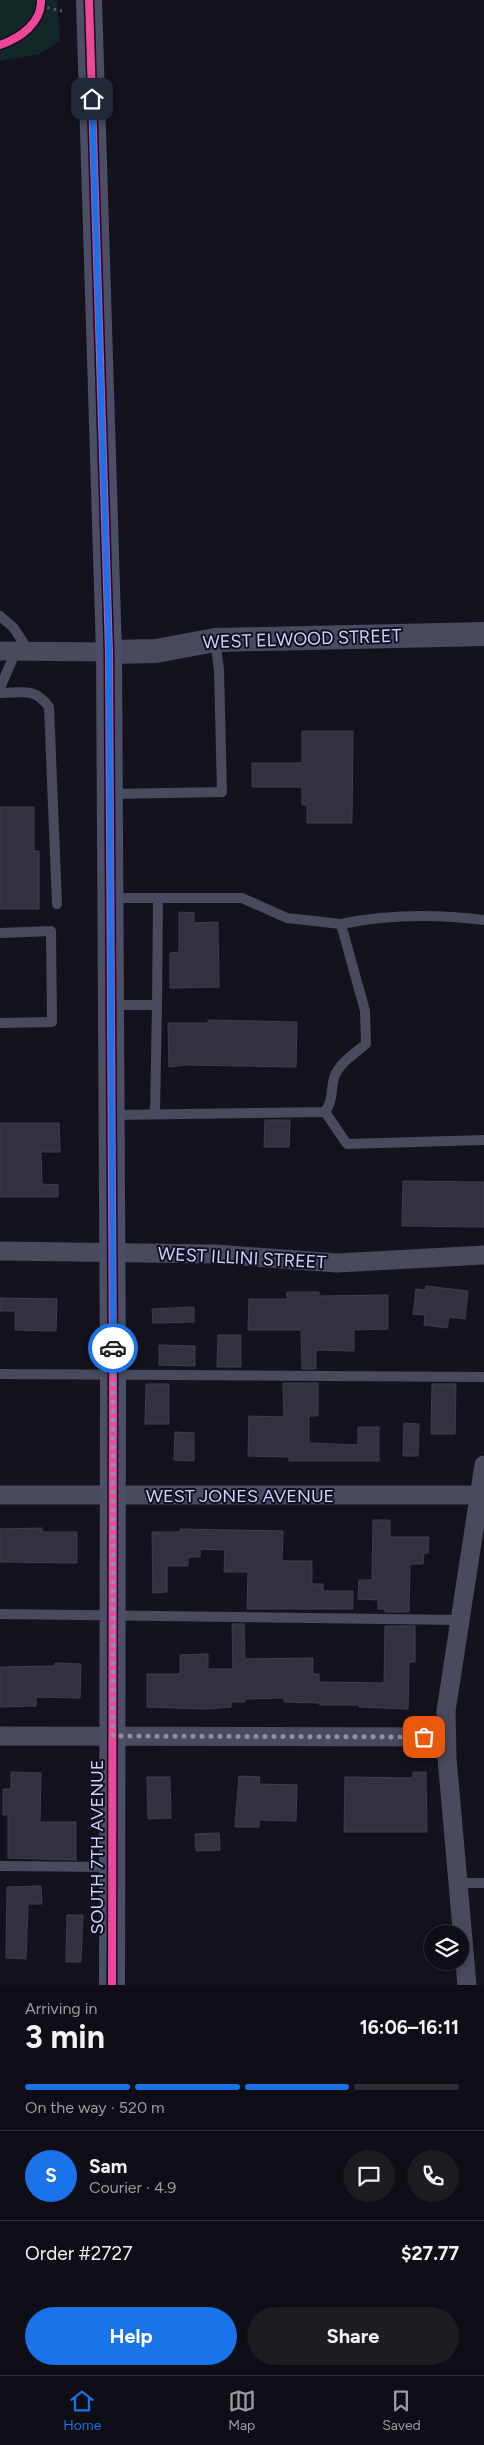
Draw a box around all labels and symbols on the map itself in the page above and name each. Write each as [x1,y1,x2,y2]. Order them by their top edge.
pin [71,78,113,120]
street label: WEST ELWOOD STREET [202,625,402,653]
street label: WEST ILLINI STREET [157,1243,327,1273]
courier [88,1323,138,1373]
street label: WEST JONES AVENUE [146,1485,334,1507]
pin [403,1716,445,1758]
street label: SOUTH 7TH AVENUE [86,1760,108,1934]

